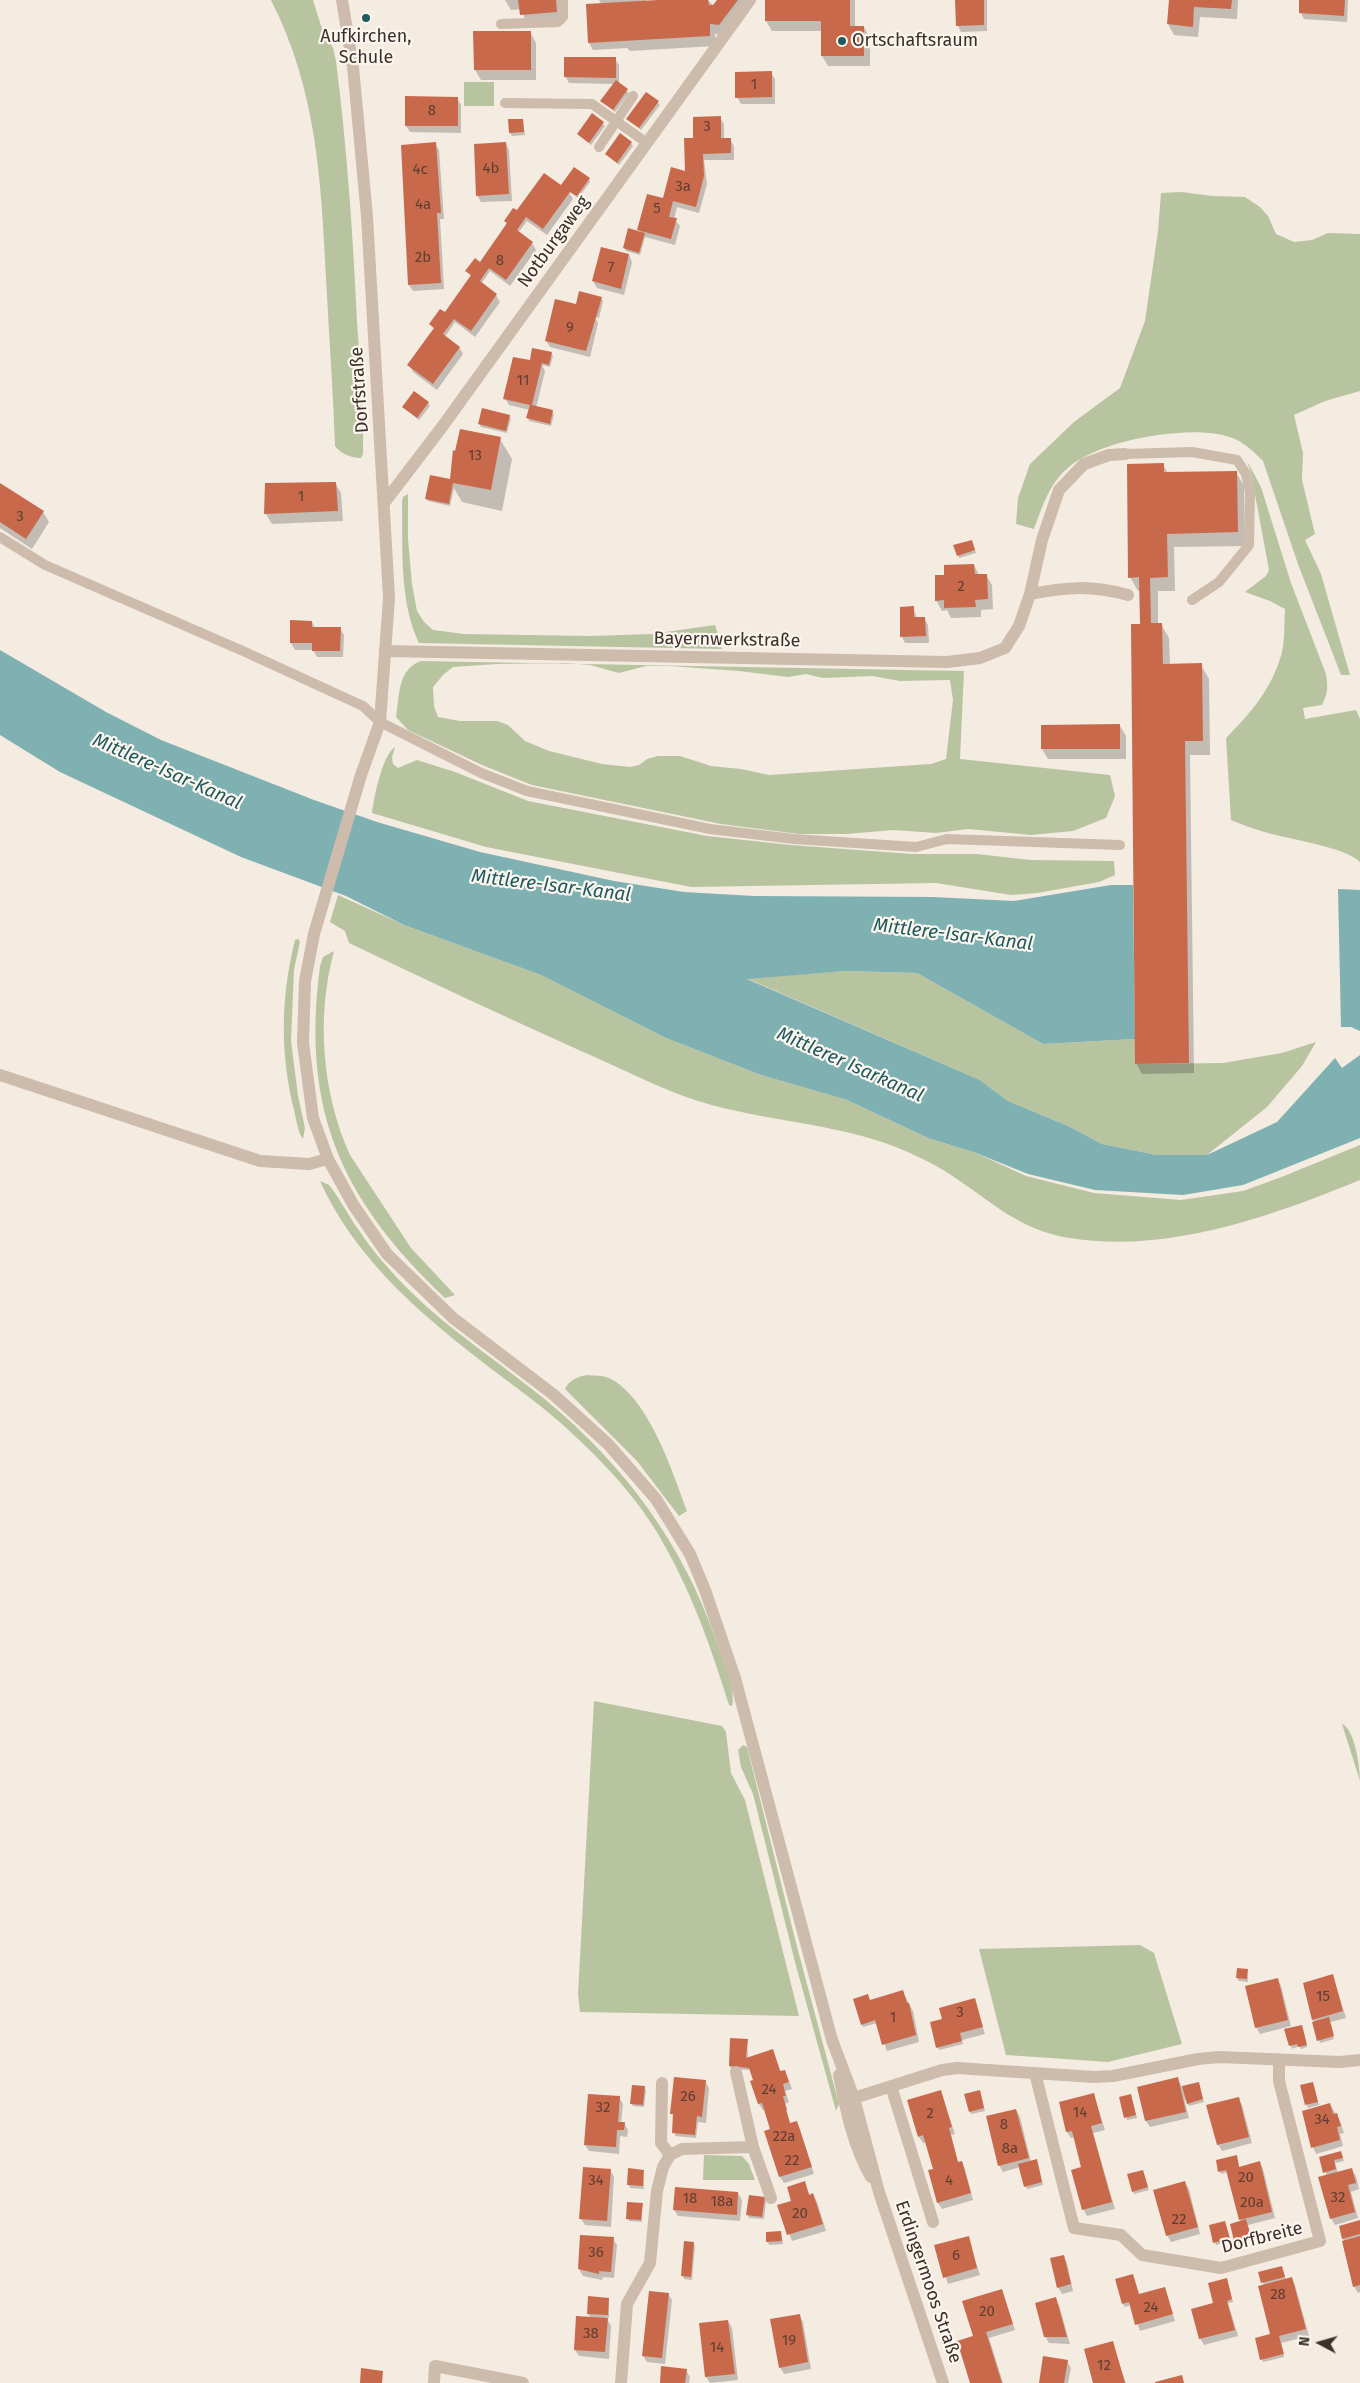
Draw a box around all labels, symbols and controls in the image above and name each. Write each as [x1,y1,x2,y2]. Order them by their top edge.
marker: Aufkirchen, Schule [360,12,372,24]
place label: Aufkirchen, Schule [320,26,412,68]
place label: Ortschaftsraum [852,30,978,52]
marker: Ortschaftsraum [836,35,848,47]
house number: 1 [751,76,757,94]
house number: 8 [428,102,436,120]
house number: 3 [703,118,711,136]
house number: 4b [483,160,499,178]
house number: 4c [412,161,428,179]
house number: 3a [675,178,691,196]
street label: Notburgaweg [514,192,594,292]
house number: 4a [415,196,431,214]
house number: 5 [653,200,661,218]
house number: 2b [415,249,431,267]
house number: 8 [496,252,504,270]
house number: 7 [608,259,614,277]
house number: 9 [566,319,574,337]
street label: Dorfstraße [346,346,374,434]
house number: 11 [517,372,529,390]
house number: 13 [468,447,482,465]
house number: 1 [298,488,304,506]
house number: 3 [16,508,24,526]
house number: 2 [957,578,965,596]
street label: Bayernwerkstraße [653,628,801,652]
water label: Mittlere-Isar-Kanal [89,729,245,815]
water label: Mittlere-Isar-Kanal [470,865,632,907]
water label: Mittlere-Isar-Kanal [872,914,1034,956]
water label: Mittlerer Isarkanal [773,1022,927,1108]
house number: 15 [1316,1988,1330,2006]
house number: 3 [956,2004,964,2022]
house number: 1 [890,2009,896,2027]
house number: 24 [762,2081,776,2099]
house number: 26 [680,2088,696,2106]
house number: 32 [596,2099,610,2117]
house number: 14 [1073,2104,1087,2122]
house number: 2 [926,2105,934,2123]
house number: 34 [1314,2111,1330,2129]
house number: 8 [1000,2116,1008,2134]
house number: 22a [773,2128,795,2146]
house number: 8a [1002,2140,1018,2158]
house number: 22 [785,2152,799,2170]
house number: 20 [1238,2169,1254,2187]
house number: 34 [588,2172,604,2190]
house number: 4 [945,2172,953,2190]
house number: 32 [1331,2189,1345,2207]
house number: 18 [683,2190,697,2208]
house number: 18a [711,2193,733,2211]
house number: 20a [1240,2194,1264,2212]
street label: Erdingermoos Straße [890,2198,966,2366]
house number: 20 [792,2205,808,2223]
house number: 22 [1172,2211,1186,2229]
street label: Dorfbreite [1219,2217,1305,2259]
house number: 36 [588,2244,604,2262]
house number: 6 [952,2247,960,2265]
house number: 28 [1270,2286,1286,2304]
house number: 24 [1144,2299,1158,2317]
house number: 20 [979,2303,995,2321]
north arrow [1295,2318,1345,2368]
house number: 38 [583,2325,599,2343]
house number: 19 [782,2332,796,2350]
text: N [1296,2336,1314,2347]
house number: 14 [710,2339,724,2357]
house number: 12 [1097,2357,1111,2375]

